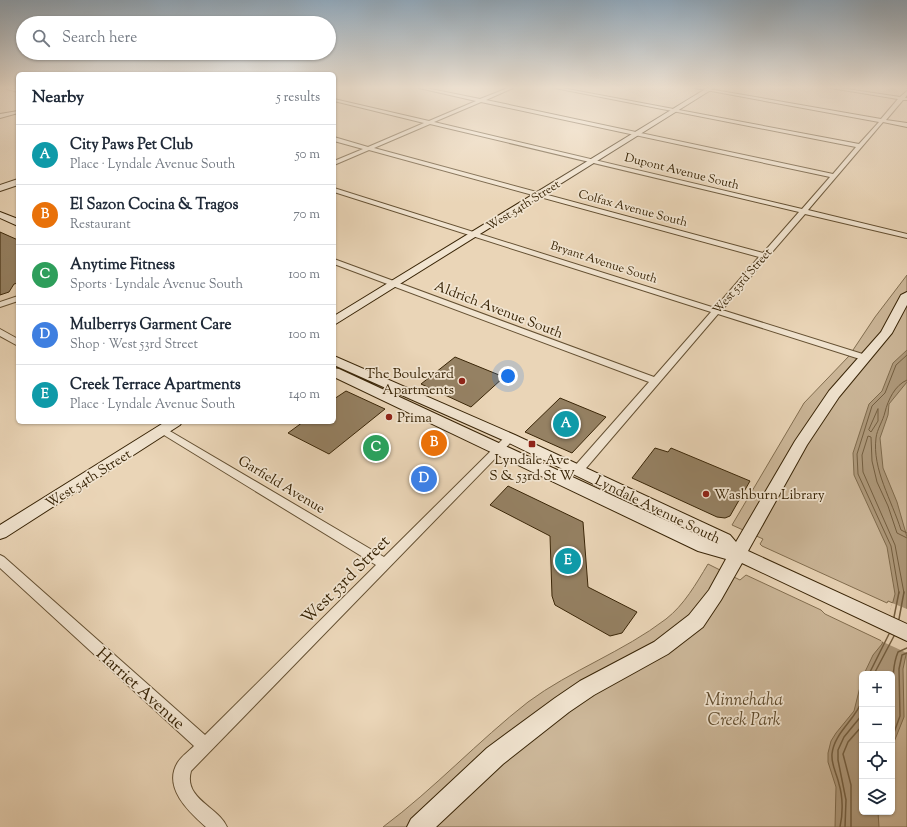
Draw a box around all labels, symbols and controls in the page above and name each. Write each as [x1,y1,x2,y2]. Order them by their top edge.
search box [16,16,336,60]
icon: search [30,27,52,49]
text: Search here [62,28,137,49]
text: Nearby [32,86,84,110]
text: 5 results [276,89,320,107]
text: City Paws Pet Club [70,135,193,156]
text: A [40,146,50,164]
text: 50 m [295,146,320,164]
street label: Dupont Avenue South [622,149,741,195]
text: Place · Lyndale Avenue South [70,156,235,174]
street label: West 54th Street [483,176,564,236]
street label: Colfax Avenue South [576,186,689,232]
text: El Sazon Cocina & Tragos [70,195,238,216]
text: B [41,206,49,224]
text: 70 m [293,206,320,224]
text: Restaurant [70,216,131,234]
street label: Bryant Avenue South [548,237,660,289]
street label: West 53rd Street [709,245,777,319]
text: Anytime Fitness [70,255,175,276]
text: C [40,266,50,284]
text: 100 m [288,266,320,284]
text: Sports · Lyndale Avenue South [70,276,243,294]
street label: Aldrich Avenue South [431,277,566,345]
text: Mulberrys Garment Care [70,315,232,336]
text: D [40,326,50,344]
text: 100 m [288,326,320,344]
text: Shop · West 53rd Street [70,336,198,354]
place label: The Boulevard Apartments [365,365,454,401]
your location [498,366,518,386]
text: Creek Terrace Apartments [70,375,241,396]
marker: The Boulevard Apartments [457,376,467,386]
text: E [41,386,49,404]
text: 140 m [289,386,320,404]
text: Place · Lyndale Avenue South [70,396,235,414]
place label: Prima [397,409,433,429]
pin: A [553,409,579,439]
marker: Prima [384,412,394,422]
pin: B [421,428,447,458]
pin: C [363,433,389,463]
marker: Lyndale Ave S & 53rd St W [527,439,537,449]
street label: West 54th Street [42,445,136,514]
place label: Lyndale Ave S & 53rd St W [489,451,575,487]
street label: Garfield Avenue [234,452,328,520]
pin: D [411,464,437,494]
street label: Lyndale Avenue South [591,472,723,550]
place label: Washburn Library [714,486,825,506]
marker: Washburn Library [701,489,711,499]
street label: West 53rd Street [296,530,396,630]
pin: E [555,546,581,576]
street label: Harriet Avenue [90,643,190,736]
map controls [859,671,895,815]
button: + [859,671,895,707]
park label: Minnehaha Creek Park [705,689,783,733]
button: − [859,707,895,743]
button: locate [859,743,895,779]
button: layers [859,779,895,815]

